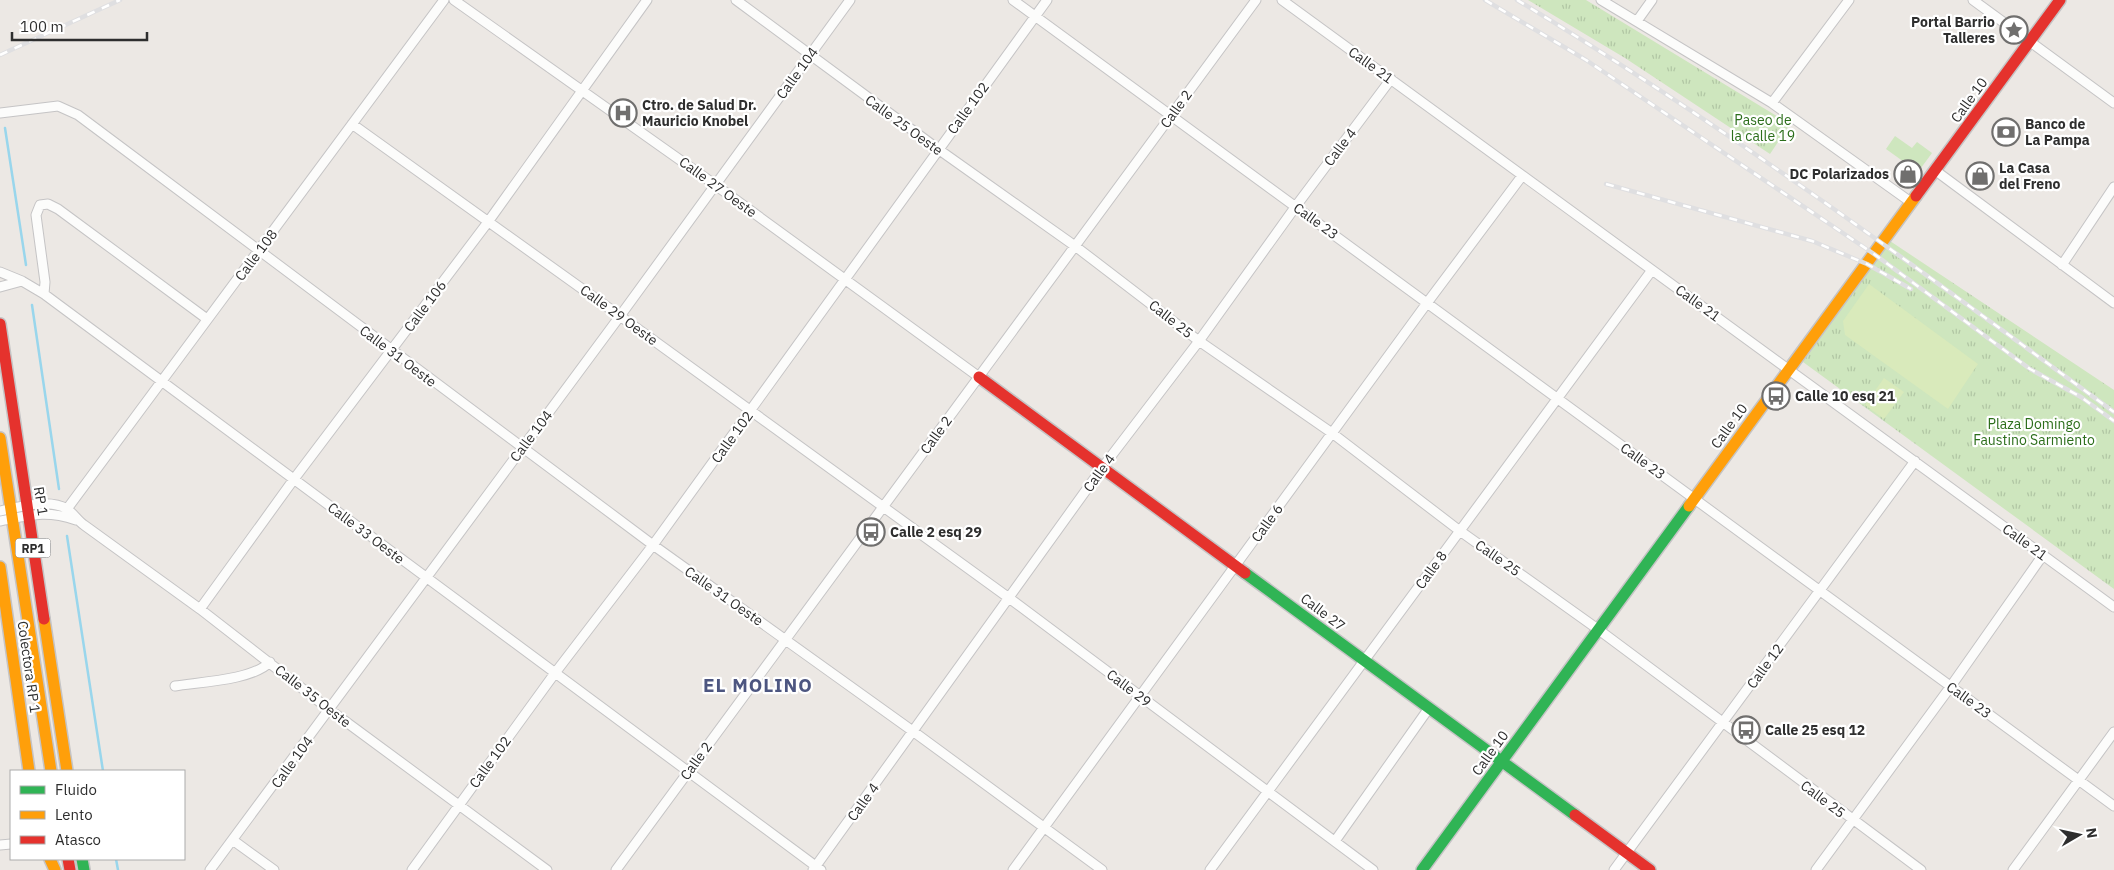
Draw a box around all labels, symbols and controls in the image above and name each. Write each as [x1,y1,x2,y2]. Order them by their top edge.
scale bar [12,10,148,42]
place label: Portal Barrio Talleres [1911,13,1995,47]
place icon: Portal Barrio Talleres [1999,15,2029,45]
text: 100 m [20,17,64,36]
street label: Calle 104 [772,43,822,103]
street label: Calle 21 [1345,43,1397,87]
street label: Calle 10 [1947,74,1991,126]
street label: Calle 102 [943,78,993,138]
street label: Calle 2 [1156,86,1196,132]
street label: Calle 25 Oeste [862,91,947,159]
place label: Ctro. de Salud Dr. Mauricio Knobel [642,96,757,130]
hospital icon: Ctro. de Salud Dr. Mauricio Knobel [608,98,638,128]
park label: Paseo de la calle 19 [1731,111,1795,145]
place label: Banco de La Pampa [2025,115,2090,149]
bank icon: Banco de La Pampa [1991,117,2021,147]
street label: Calle 4 [1320,124,1360,170]
street label: Calle 27 Oeste [676,153,761,221]
shop icon: DC Polarizados [1893,159,1923,189]
place label: La Casa del Freno [1999,159,2060,193]
shop icon: La Casa del Freno [1965,161,1995,191]
place label: DC Polarizados [1789,165,1889,183]
street label: Calle 23 [1290,199,1342,243]
street label: Calle 108 [231,226,281,284]
street label: Calle 106 [400,277,450,335]
street label: Calle 29 Oeste [577,281,662,349]
street label: Calle 21 [1672,281,1724,325]
street label: Calle 25 [1145,296,1197,342]
street label: Calle 31 Oeste [356,321,440,391]
bus stop icon: Calle 10 esq 21 [1761,381,1791,411]
place label: Calle 10 esq 21 [1795,387,1896,405]
street label: Calle 10 [1707,400,1751,452]
street label: Calle 104 [506,407,556,465]
street label: Calle 102 [707,407,757,467]
street label: Calle 2 [916,412,956,458]
park label: Plaza Domingo Faustino Sarmiento [1973,415,2095,449]
street label: Calle 23 [1617,439,1669,483]
street label: Calle 4 [1079,450,1119,496]
street label: RP 1 [30,485,52,517]
street label: Calle 33 Oeste [324,498,408,568]
street label: Calle 6 [1247,500,1287,546]
bus stop icon: Calle 2 esq 29 [856,517,886,547]
street label: Calle 21 [1999,520,2051,564]
place label: Calle 2 esq 29 [890,523,982,541]
street label: Calle 25 [1472,536,1524,580]
road number: RP1 [15,538,50,558]
street label: Calle 8 [1411,547,1451,593]
street label: Calle 31 Oeste [681,562,767,630]
street label: Calle 27 [1297,589,1349,635]
street label: Colectora RP 1 [14,620,44,714]
street label: Calle 12 [1743,640,1787,692]
street label: Calle 35 Oeste [271,661,355,732]
street label: Calle 29 [1103,665,1155,711]
district label: EL MOLINO [703,673,813,697]
street label: Calle 23 [1943,678,1995,722]
bus stop icon: Calle 25 esq 12 [1731,715,1761,745]
place label: Calle 25 esq 12 [1765,721,1865,739]
street label: Calle 10 [1468,727,1512,779]
street label: Calle 104 [267,732,317,792]
street label: Calle 102 [465,732,515,792]
street label: Calle 2 [676,738,716,784]
legend [10,770,185,860]
street label: Calle 25 [1797,776,1849,822]
street label: Calle 4 [843,779,883,825]
text: Fluido [55,780,97,799]
text: Lento [55,805,93,824]
north arrow [2054,810,2104,860]
text: N [2082,827,2102,839]
text: Atasco [55,830,101,849]

